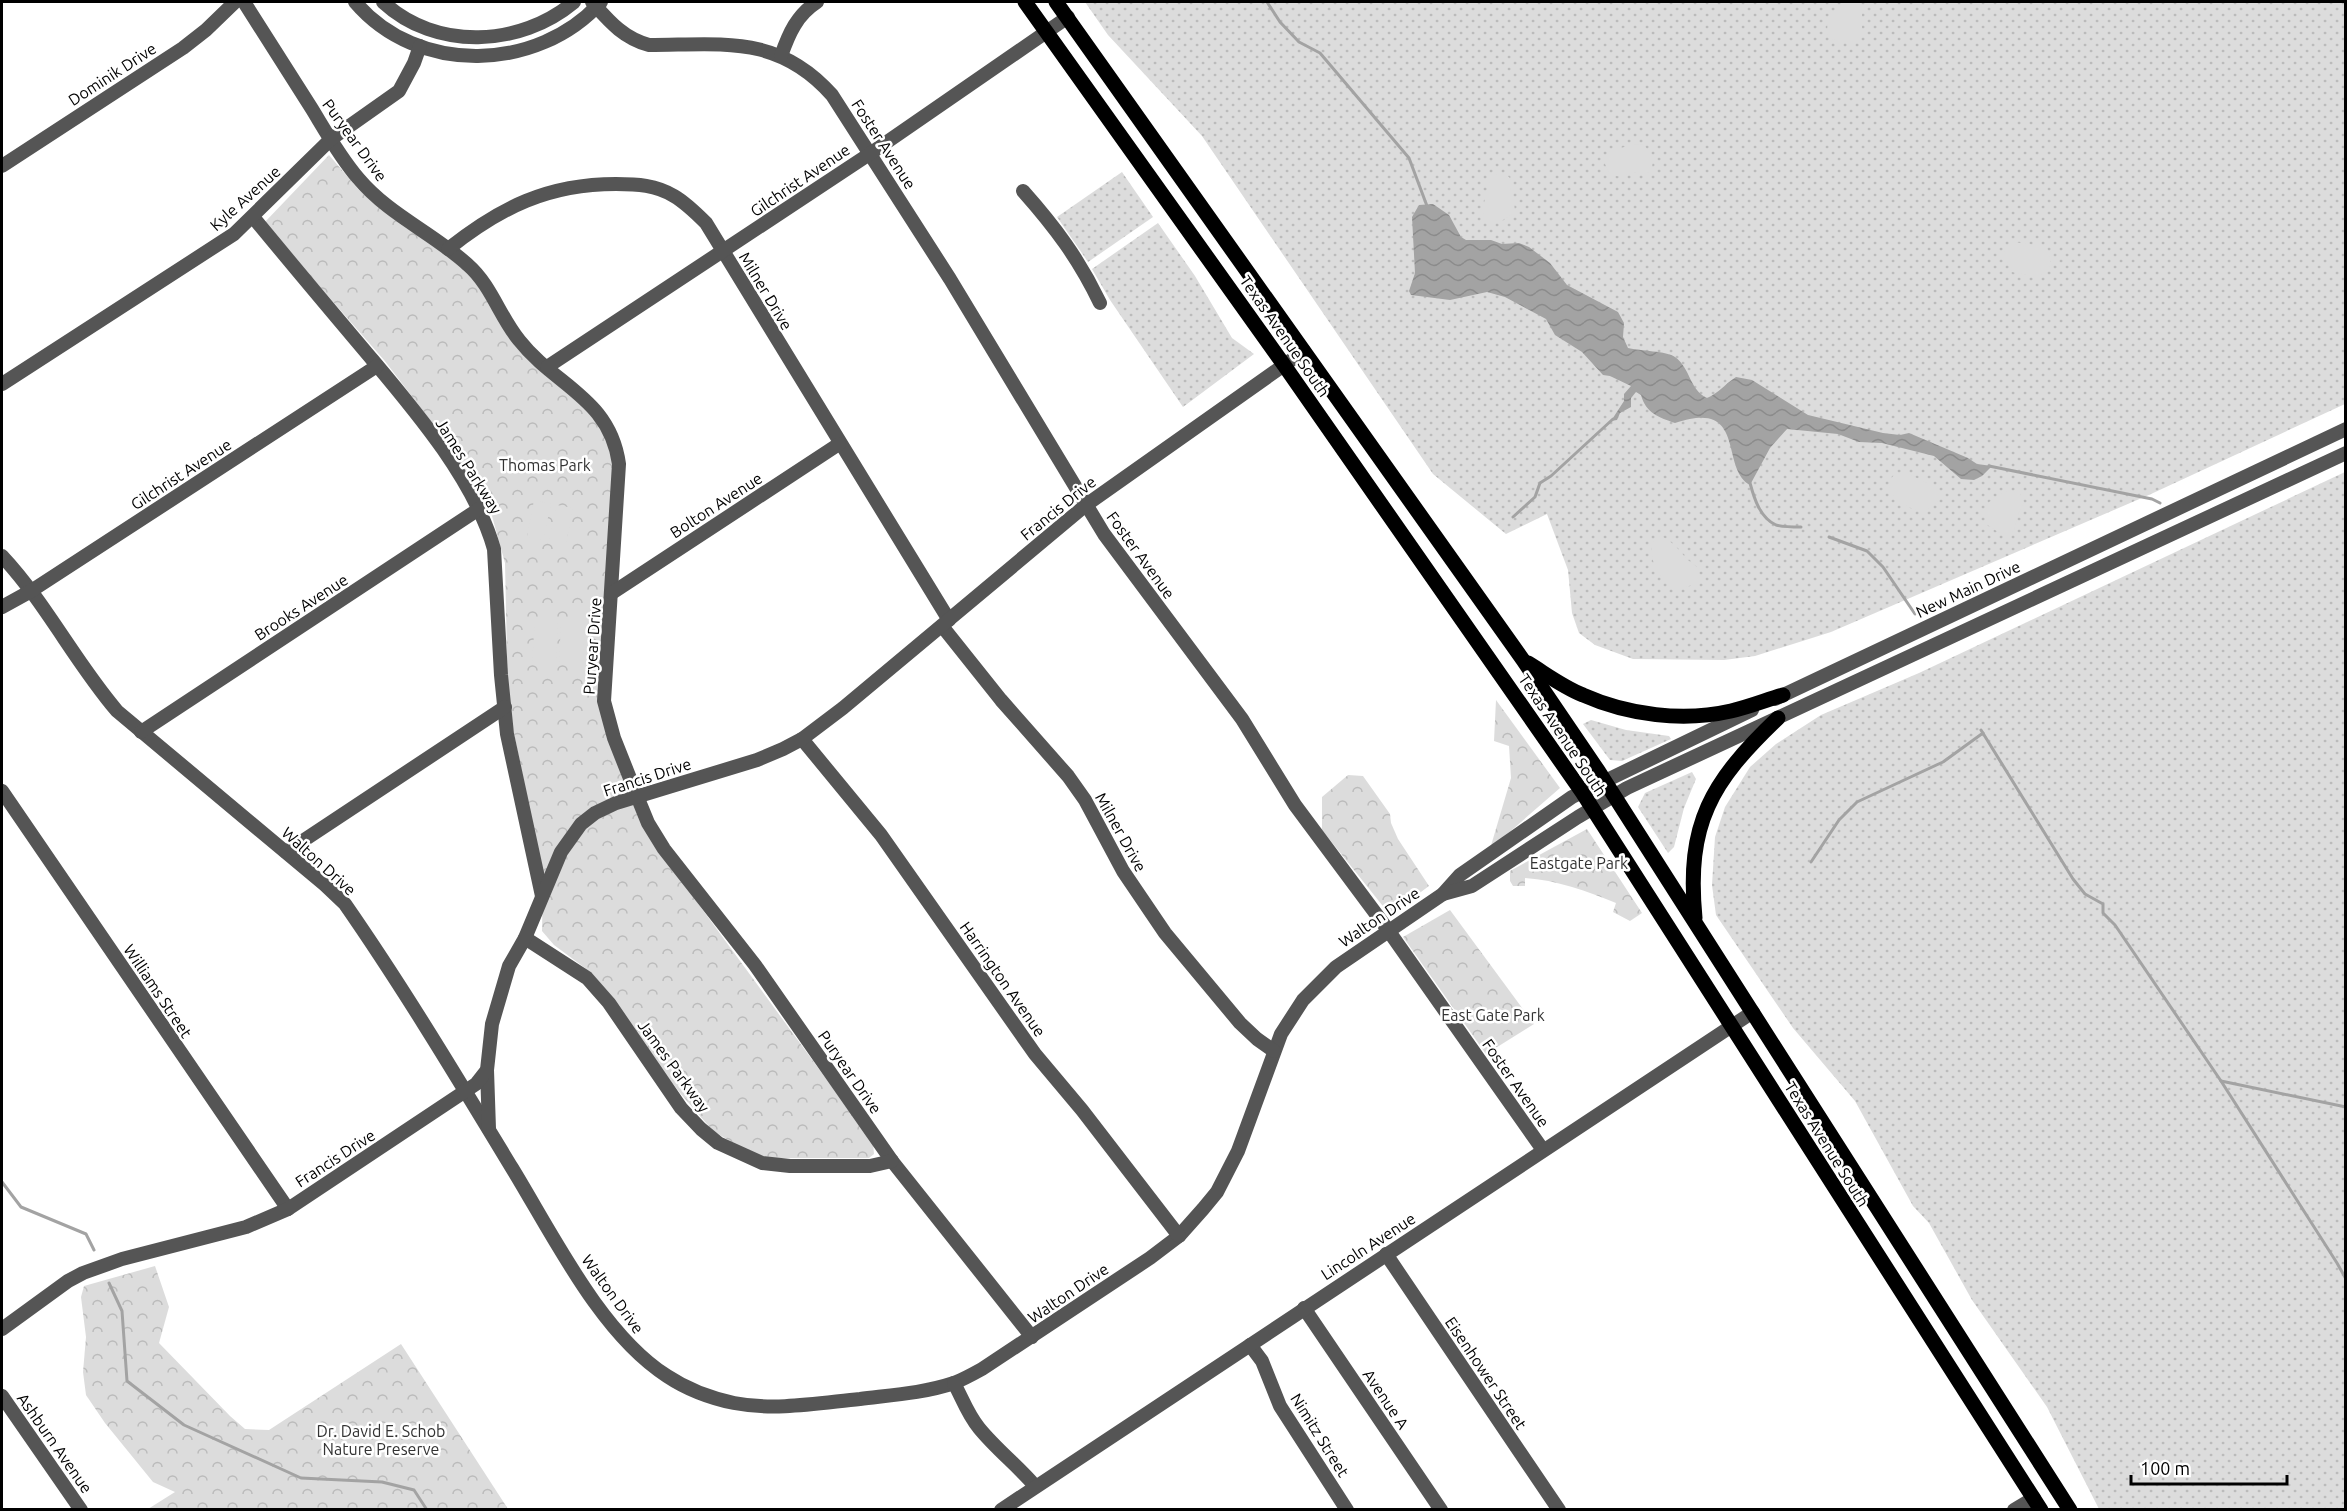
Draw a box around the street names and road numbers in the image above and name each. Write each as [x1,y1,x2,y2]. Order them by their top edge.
street label: Dominik Drive [65,39,159,109]
street label: Puryear Drive [319,95,391,185]
street label: Foster Avenue [848,96,920,192]
street label: Gilchrist Avenue [747,140,853,220]
street label: Kyle Avenue [206,162,284,234]
street label: Milner Drive [736,249,796,333]
street label: Texas Avenue South [1236,272,1334,400]
street label: James Parkway [432,415,506,517]
street label: Gilchrist Avenue [127,435,235,513]
street label: Bolton Avenue [667,469,765,541]
street label: Francis Drive [1017,472,1099,544]
street label: Foster Avenue [1103,508,1179,602]
street label: New Main Drive [1913,557,2023,621]
street label: Brooks Avenue [251,570,351,644]
street label: Puryear Drive [580,597,604,695]
street label: Texas Avenue South [1515,670,1611,800]
street label: Francis Drive [601,754,693,800]
street label: Milner Drive [1092,789,1150,875]
street label: Walton Drive [278,823,360,899]
street label: Walton Drive [1335,883,1423,951]
street label: Harrington Avenue [957,918,1049,1040]
street label: Williams Street [120,941,196,1042]
street label: James Parkway [635,1016,714,1116]
street label: Puryear Drive [815,1027,885,1117]
street label: Foster Avenue [1479,1035,1553,1131]
street label: Texas Avenue South [1781,1078,1873,1210]
street label: Francis Drive [292,1126,378,1190]
street label: Lincoln Avenue [1317,1209,1419,1283]
street label: Walton Drive [578,1251,648,1337]
street label: Walton Drive [1024,1259,1112,1327]
street label: Eisenhower Street [1442,1313,1531,1433]
street label: Avenue A [1360,1366,1413,1433]
street label: Ashburn Avenue [14,1390,96,1496]
street label: Nimitz Street [1287,1390,1353,1481]

